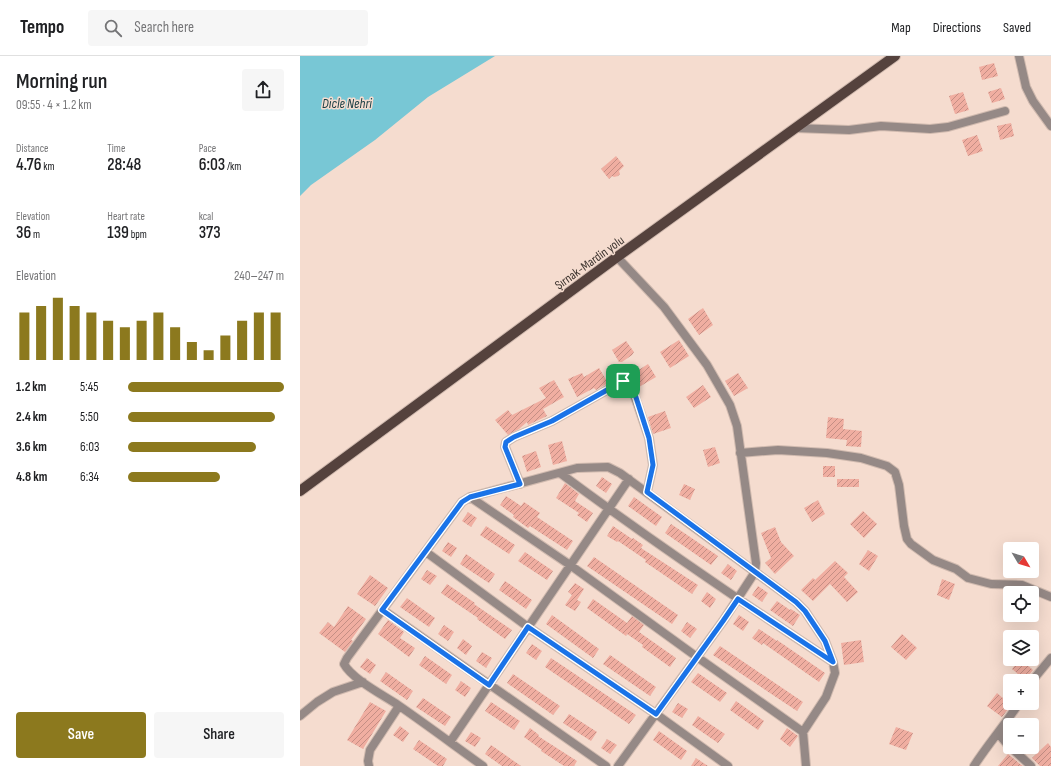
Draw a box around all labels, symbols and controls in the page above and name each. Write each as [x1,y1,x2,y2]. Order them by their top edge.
search box [88,10,368,46]
text: Tempo [20,16,64,39]
icon: search [102,17,124,39]
text: Search here [134,18,194,37]
text: Map [891,19,911,36]
text: Directions [933,19,981,36]
text: Saved [1003,19,1031,36]
text: Morning run [16,68,107,95]
button: share [242,69,284,111]
water label: Dicle Nehri [322,95,372,112]
text: 09:55 · 4 × 1.2 km [16,97,92,113]
text: Distance [16,142,48,155]
text: Time [107,142,125,155]
text: Pace [199,142,216,155]
text: 4.76 [16,155,42,175]
text: 28:48 [107,155,141,175]
text: 6:03 [199,155,225,175]
text: km [42,160,55,173]
text: /km [225,160,241,173]
text: Elevation [16,210,50,223]
text: Heart rate [107,210,145,223]
text: kcal [199,210,213,223]
text: 36 [16,223,31,243]
text: 139 [107,223,129,243]
text: 373 [199,223,221,243]
text: m [31,228,40,241]
text: bpm [129,228,147,241]
street label: Şırnak-Mardin yolu [552,232,627,293]
text: Elevation [16,268,56,284]
text: 240–247 m [234,268,284,284]
pin [606,364,640,398]
icon: arrive [612,370,634,392]
text: 1.2 km [16,379,46,395]
text: 5:45 [80,379,98,395]
text: 2.4 km [16,409,47,425]
text: 5:50 [80,409,99,425]
text: 3.6 km [16,439,47,455]
text: 6:03 [80,439,99,455]
text: 4.8 km [16,469,47,485]
text: 6:34 [80,469,99,485]
north arrow [1003,542,1039,578]
map controls [1003,542,1039,754]
button: locate [1003,586,1039,622]
button: layers [1003,630,1039,666]
button: + [1003,674,1039,710]
button: Save [16,712,146,758]
button: Share [154,712,284,758]
button: − [1003,718,1039,754]

